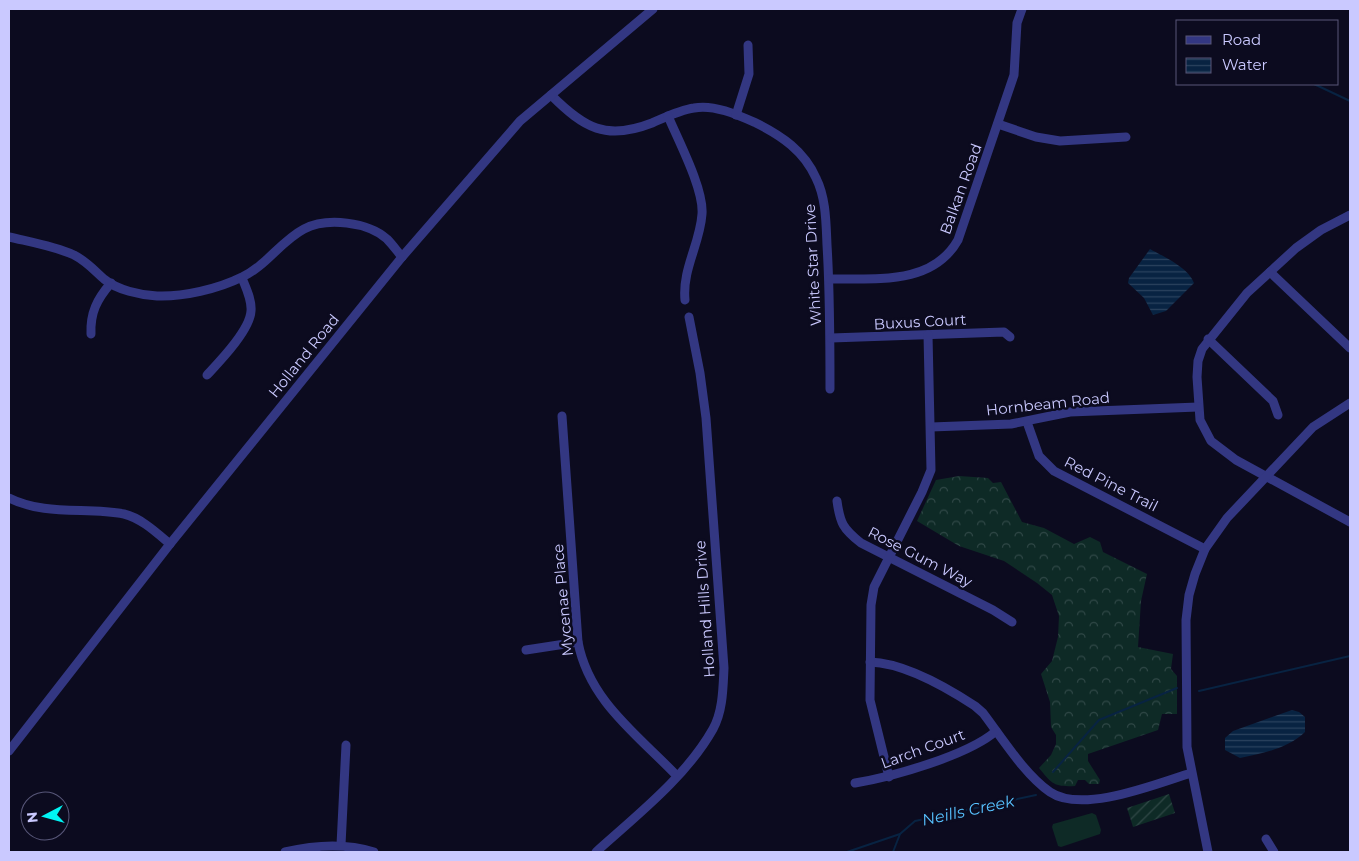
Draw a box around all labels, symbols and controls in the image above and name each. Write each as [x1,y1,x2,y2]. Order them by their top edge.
legend [1176,20,1339,85]
text: Road [1222,30,1261,49]
text: Water [1222,55,1268,74]
street label: Balkan Road [935,141,986,237]
street label: White Star Drive [800,203,825,327]
street label: Holland Road [264,310,343,401]
street label: Buxus Court [873,310,967,333]
street label: Hornbeam Road [985,388,1111,419]
street label: Red Pine Trail [1061,452,1161,515]
street label: Rose Gum Way [865,522,976,591]
street label: Holland Hills Drive [690,540,719,678]
street label: Mycenae Place [548,543,577,657]
street label: Larch Court [878,725,967,773]
north arrow [20,791,70,841]
water label: Neills Creek [920,791,1018,830]
text: N [23,811,42,824]

